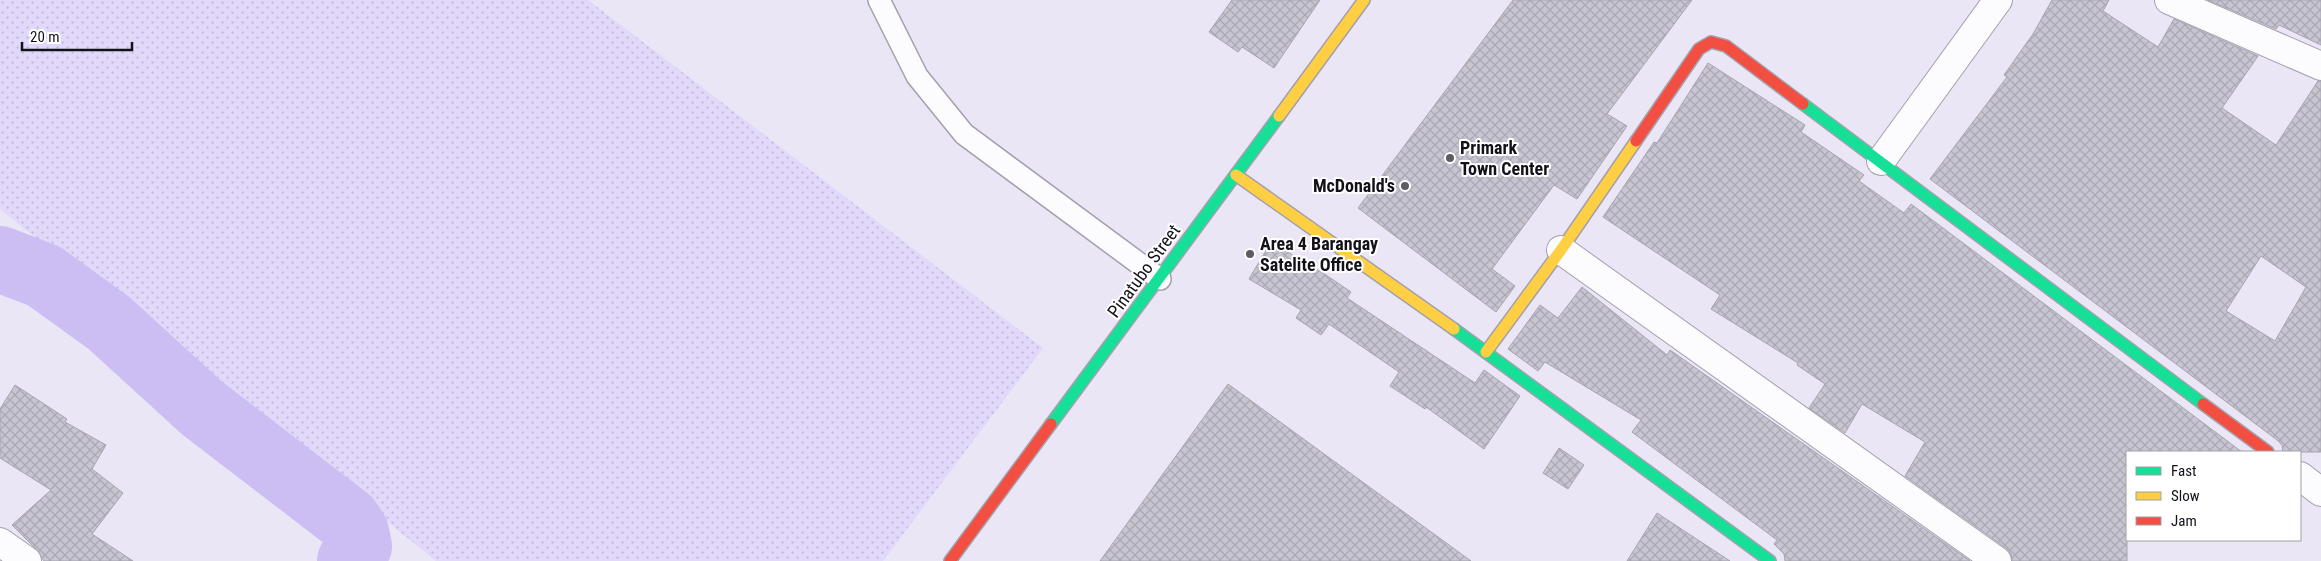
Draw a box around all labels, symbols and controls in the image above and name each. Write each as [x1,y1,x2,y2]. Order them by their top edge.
scale bar [22,20,132,52]
text: 20 m [30,28,60,46]
place label: Primark Town Center [1460,137,1549,179]
marker: Primark Town Center [1444,152,1456,164]
place label: McDonald's [1313,175,1395,196]
marker: McDonald's [1399,180,1411,192]
street label: Pinatubo Street [1103,220,1184,321]
place label: Area 4 Barangay Satelite Office [1260,233,1378,275]
marker: Area 4 Barangay Satelite Office [1244,248,1256,260]
legend [2126,451,2301,541]
text: Fast [2171,462,2196,480]
text: Slow [2171,487,2200,505]
text: Jam [2171,512,2197,530]

